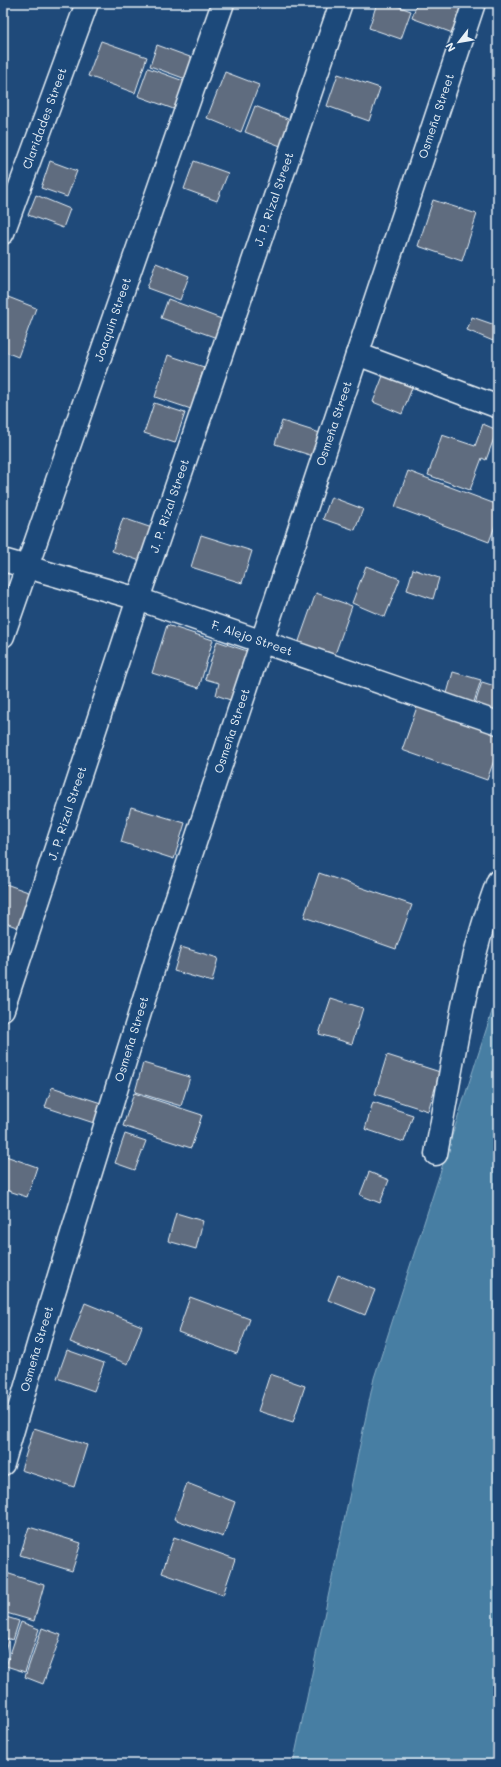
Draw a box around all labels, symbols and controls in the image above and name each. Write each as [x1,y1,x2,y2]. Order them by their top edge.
north arrow [439,22,479,62]
text: N [441,40,459,55]
street label: Claridades Street [18,65,70,171]
street label: Osmeña Street [414,71,457,160]
street label: J. P. Rizal Street [250,150,297,248]
street label: Joaquin Street [90,275,134,363]
street label: Osmeña Street [312,379,355,468]
street label: J. P. Rizal Street [145,457,192,555]
street label: F. Alejo Street [209,616,295,659]
street label: Osmeña Street [210,686,253,775]
street label: J. P. Rizal Street [44,764,89,862]
street label: Osmeña Street [110,994,152,1084]
street label: Osmeña Street [16,1304,56,1393]

